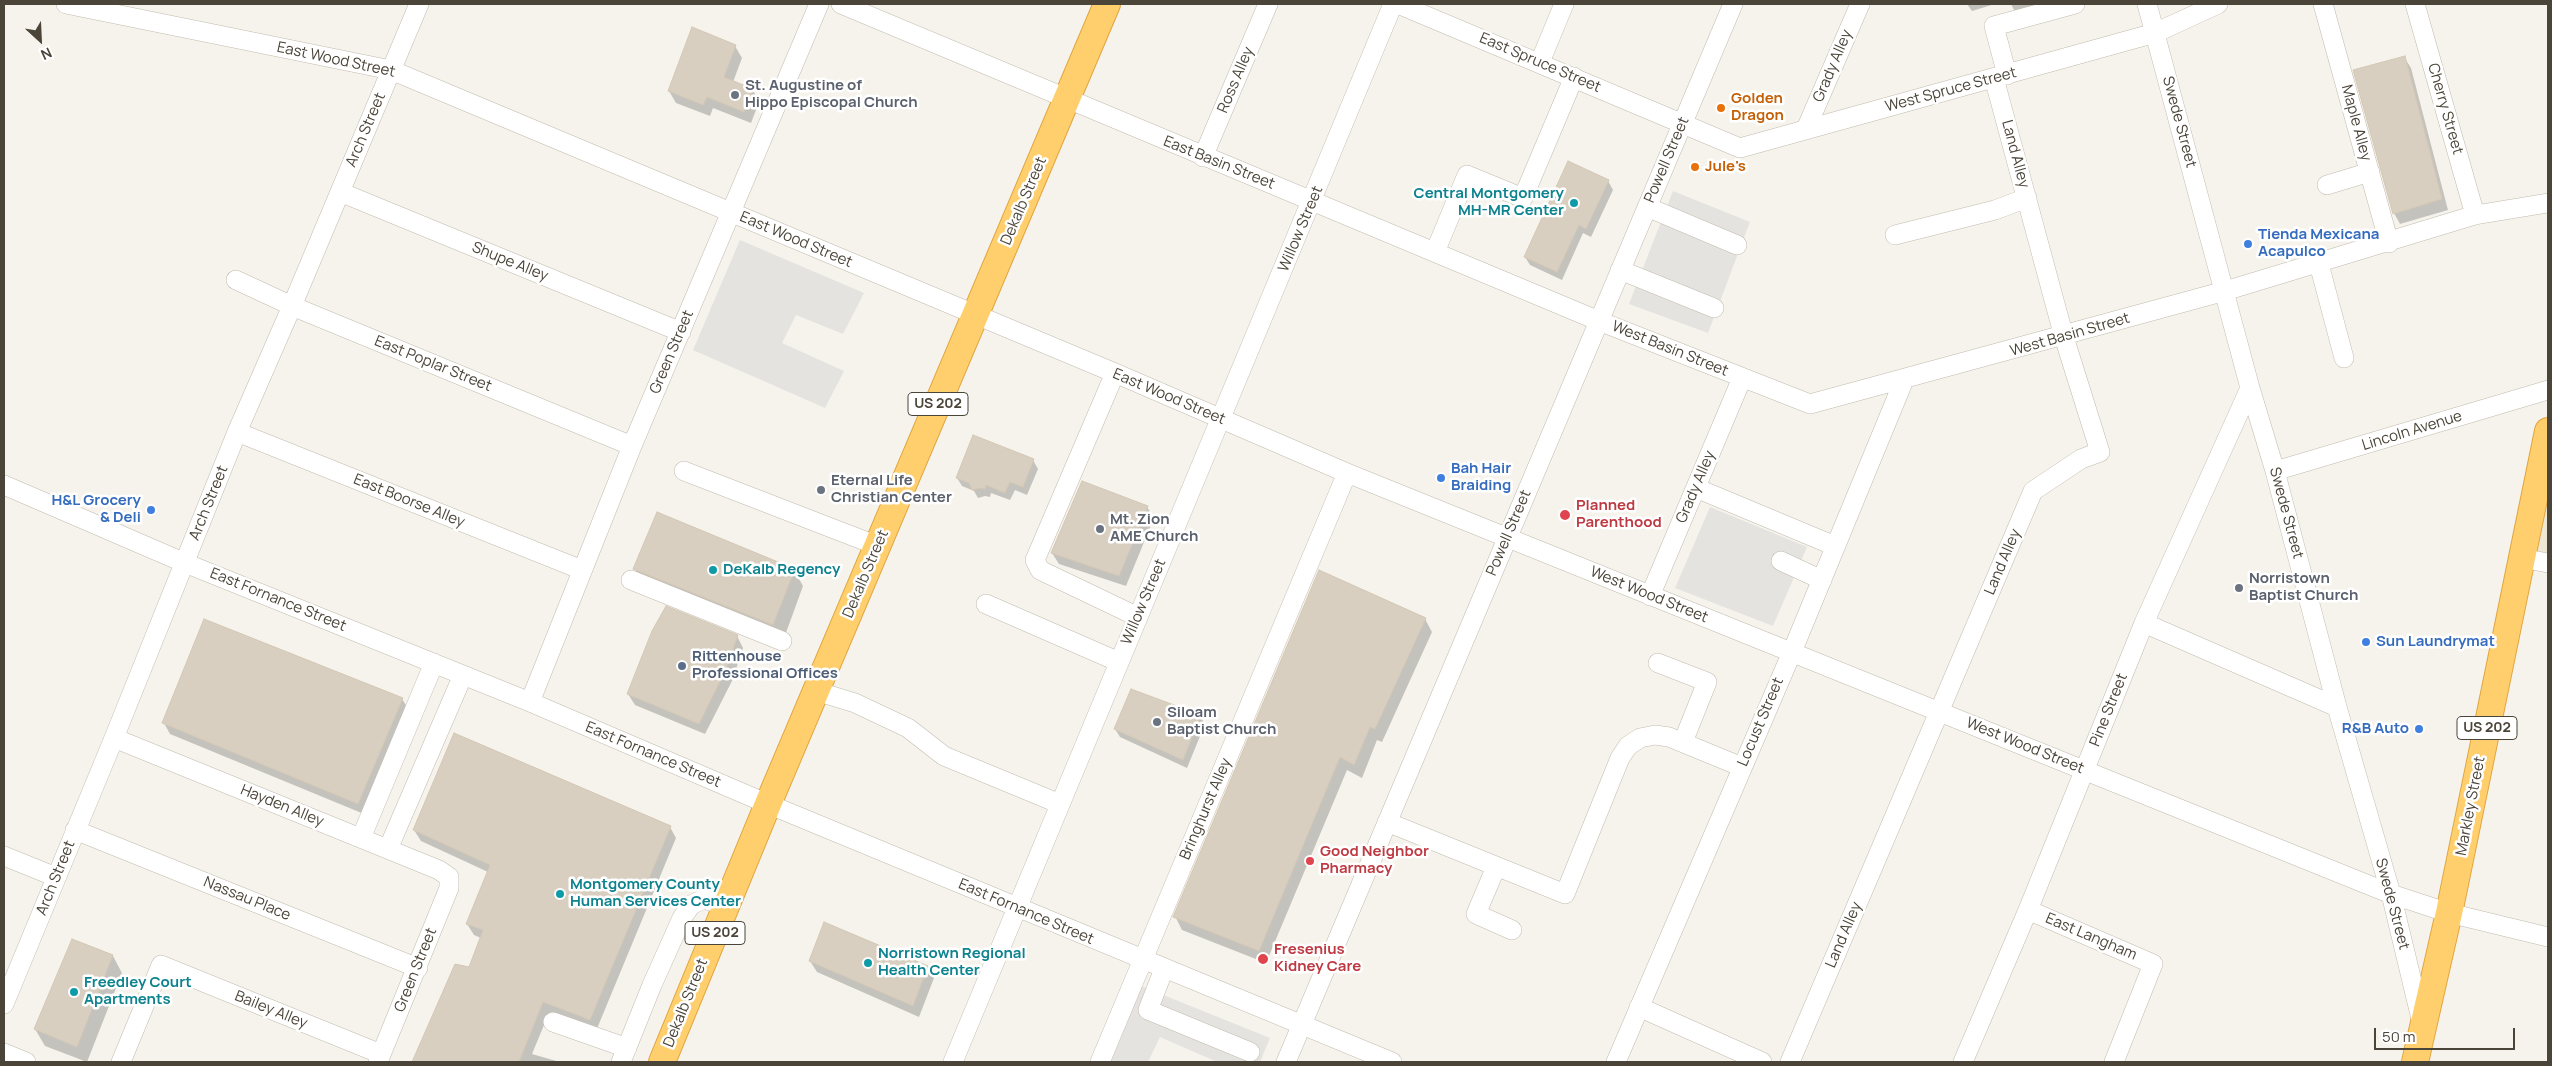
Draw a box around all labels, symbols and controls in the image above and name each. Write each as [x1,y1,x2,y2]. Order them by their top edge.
north arrow [15,15,65,65]
street label: Grady Alley [1810,27,1856,105]
street label: East Spruce Street [1477,29,1603,97]
street label: East Wood Street [275,39,397,81]
text: N [38,43,55,65]
street label: Ross Alley [1214,44,1258,116]
street label: Cherry Street [2423,61,2467,157]
street label: West Spruce Street [1883,64,2019,116]
street label: Swede Street [2158,74,2200,170]
place label: St. Augustine of Hippo Episcopal Church [745,77,918,112]
street label: Maple Alley [2337,83,2375,163]
marker: St. Augustine of Hippo Episcopal Church [729,89,741,101]
street label: Arch Street [342,90,390,170]
place label: Golden Dragon [1731,90,1784,125]
marker: Golden Dragon [1715,102,1727,114]
street label: Powell Street [1641,114,1693,206]
street label: Land Alley [1997,118,2033,190]
street label: East Basin Street [1161,132,1277,194]
street label: Dekalb Street [997,154,1051,248]
place label: Jule's [1705,158,1746,176]
marker: Jule's [1689,161,1701,173]
street label: Willow Street [1275,183,1327,275]
place label: Central Montgomery MH-MR Center [1414,185,1564,220]
marker: Central Montgomery MH-MR Center [1568,197,1580,209]
street label: East Wood Street [737,208,855,272]
place label: Tienda Mexicana Acapulco [2258,226,2380,261]
marker: Tienda Mexicana Acapulco [2242,238,2254,250]
street label: Shupe Alley [469,239,551,285]
street label: Green Street [646,307,698,397]
street label: West Basin Street [2008,309,2132,361]
street label: West Basin Street [1609,317,1731,381]
street label: East Poplar Street [372,332,494,396]
street label: East Wood Street [1110,365,1228,429]
road number: US 202 [908,392,968,416]
street label: Lincoln Avenue [2360,407,2464,455]
street label: Grady Alley [1673,448,1719,526]
place label: Bah Hair Braiding [1451,460,1511,495]
street label: Arch Street [186,463,232,543]
street label: Swede Street [2265,465,2307,561]
street label: East Boorse Alley [351,470,467,532]
place label: Eternal Life Christian Center [831,472,952,507]
marker: Bah Hair Braiding [1435,472,1447,484]
marker: Eternal Life Christian Center [815,484,827,496]
street label: Powell Street [1483,487,1535,579]
place label: H&L Grocery & Deli [51,492,141,527]
place label: Planned Parenthood [1576,497,1662,532]
marker: H&L Grocery & Deli [145,504,157,516]
marker: Planned Parenthood [1558,508,1572,522]
place label: Mt. Zion AME Church [1110,511,1198,546]
marker: Mt. Zion AME Church [1094,523,1106,535]
street label: Land Alley [1981,526,2025,598]
street label: Dekalb Street [839,527,893,621]
street label: Willow Street [1118,556,1170,648]
place label: DeKalb Regency [723,561,840,579]
street label: West Wood Street [1587,563,1711,627]
street label: East Fornance Street [207,564,349,636]
marker: DeKalb Regency [707,564,719,576]
place label: Norristown Baptist Church [2249,570,2358,605]
marker: Norristown Baptist Church [2233,582,2245,594]
place label: Sun Laundrymat [2376,633,2495,651]
marker: Sun Laundrymat [2360,636,2372,648]
place label: Rittenhouse Professional Offices [692,648,838,683]
marker: Rittenhouse Professional Offices [676,660,688,672]
street label: Pine Street [2086,671,2132,749]
street label: Locust Street [1734,675,1788,769]
place label: Siloam Baptist Church [1167,704,1276,739]
street label: West Wood Street [1963,714,2087,778]
marker: Siloam Baptist Church [1151,716,1163,728]
road number: US 202 [2457,716,2517,740]
street label: East Fornance Street [583,718,723,792]
place label: R&B Auto [2342,720,2409,738]
marker: R&B Auto [2413,723,2425,735]
street label: Bringhurst Alley [1176,755,1236,863]
street label: Markley Street [2453,755,2489,857]
street label: Hayden Alley [238,781,326,831]
street label: Arch Street [33,838,79,918]
place label: Good Neighbor Pharmacy [1320,843,1429,878]
marker: Good Neighbor Pharmacy [1304,855,1316,867]
street label: Swede Street [2371,856,2413,952]
street label: Nassau Place [201,873,293,925]
street label: East Fornance Street [956,875,1096,949]
place label: Montgomery County Human Services Center [570,876,741,911]
marker: Montgomery County Human Services Center [554,888,566,900]
street label: Land Alley [1822,899,1866,971]
street label: East Langham [2043,910,2139,964]
road number: US 202 [685,921,745,944]
street label: Green Street [391,925,441,1015]
place label: Fresenius Kidney Care [1274,941,1361,976]
place label: Norristown Regional Health Center [878,945,1026,980]
marker: Fresenius Kidney Care [1256,952,1270,966]
street label: Dekalb Street [660,956,712,1050]
marker: Norristown Regional Health Center [862,957,874,969]
place label: Freedley Court Apartments [84,974,192,1009]
marker: Freedley Court Apartments [68,986,80,998]
street label: Bailey Alley [232,987,310,1033]
scale bar [2377,1018,2518,1050]
text: 50 m [2382,1026,2416,1047]

